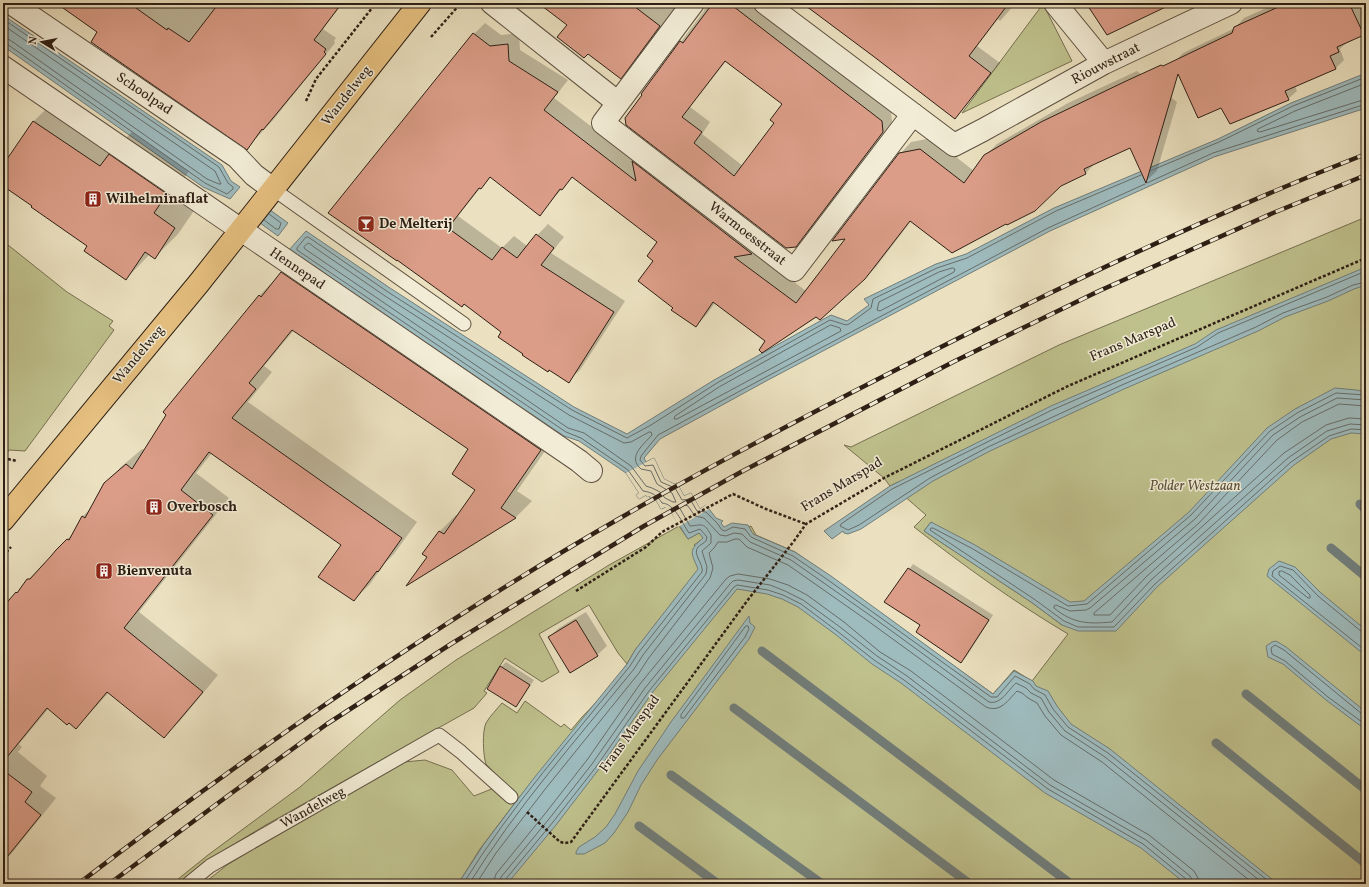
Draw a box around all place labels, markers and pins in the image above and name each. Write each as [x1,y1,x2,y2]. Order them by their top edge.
building icon: Wilhelminaflat [83,189,103,209]
place label: Wilhelminaflat [106,190,208,209]
bar icon: De Melterij [356,214,376,234]
place label: De Melterij [379,215,452,234]
building icon: Overbosch [144,497,164,517]
place label: Overbosch [167,498,237,517]
building icon: Bienvenuta [94,561,114,581]
place label: Bienvenuta [117,562,192,581]

